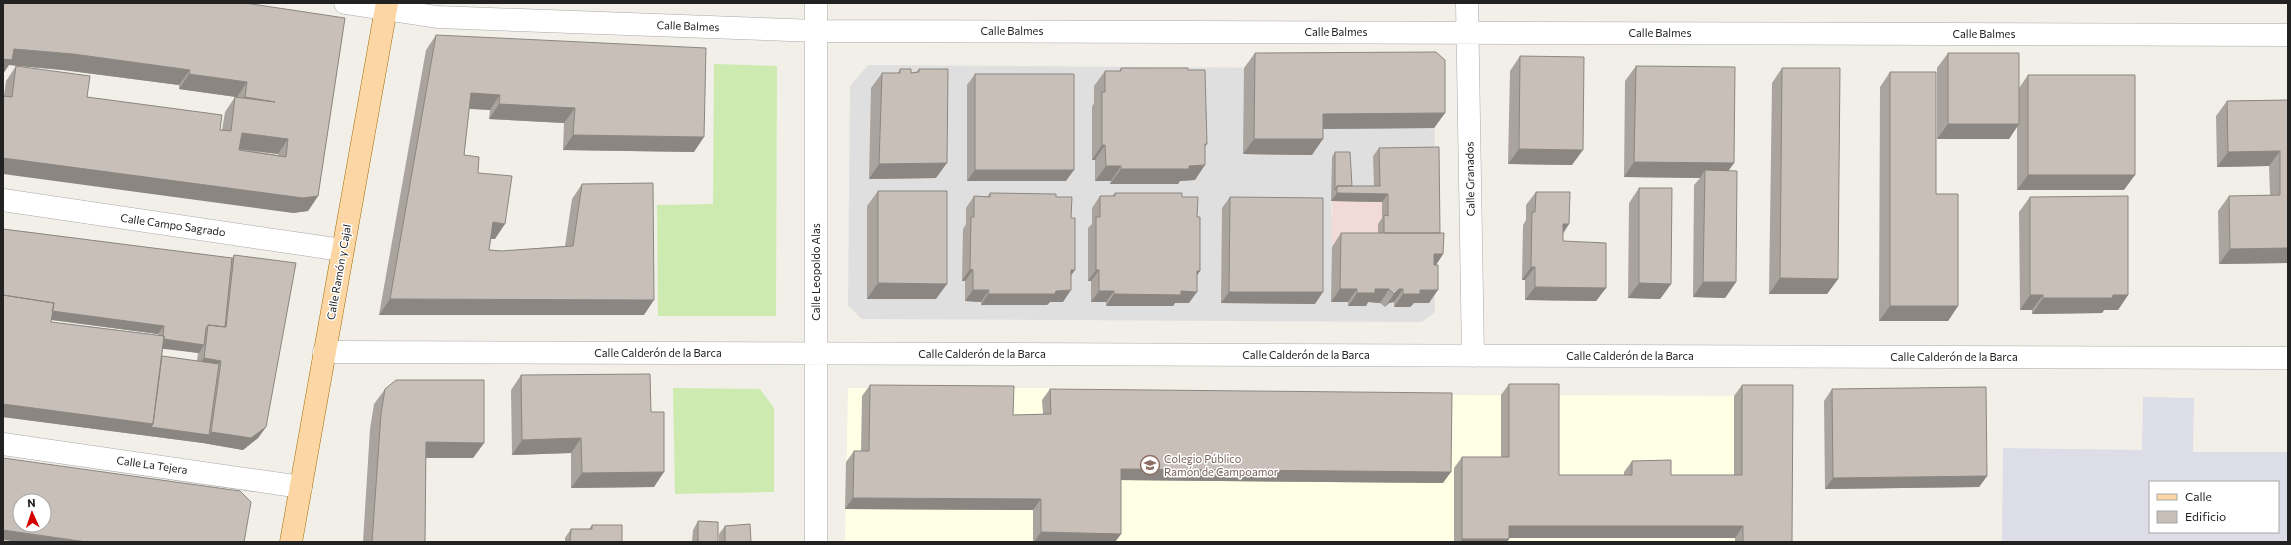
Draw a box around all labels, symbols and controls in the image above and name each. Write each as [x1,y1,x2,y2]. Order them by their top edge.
street label: Calle Balmes [656,18,720,33]
street label: Calle Balmes [981,24,1043,37]
street label: Calle Balmes [1305,25,1367,38]
street label: Calle Balmes [1629,26,1691,39]
street label: Calle Balmes [1953,27,2015,40]
street label: Calle Granados [1462,142,1477,216]
street label: Calle Campo Sagrado [120,211,227,238]
street label: Calle Ramón y Cajal [324,223,353,321]
street label: Calle Leopoldo Alas [809,223,822,321]
street label: Calle Calderón de la Barca [594,346,722,359]
street label: Calle Calderón de la Barca [918,347,1046,360]
street label: Calle Calderón de la Barca [1242,348,1370,361]
street label: Calle Calderón de la Barca [1566,349,1694,362]
street label: Calle Calderón de la Barca [1890,350,2018,363]
place label: Colegio Público Ramón de Campoamor [1164,452,1279,478]
street label: Calle La Tejera [116,453,188,476]
school or university icon: Colegio Público Ramón de Campoamor [1139,454,1161,476]
legend [2149,481,2279,533]
text: Calle [2185,489,2212,503]
north arrow [12,493,52,533]
text: N [27,496,36,509]
text: Edificio [2185,509,2226,523]

